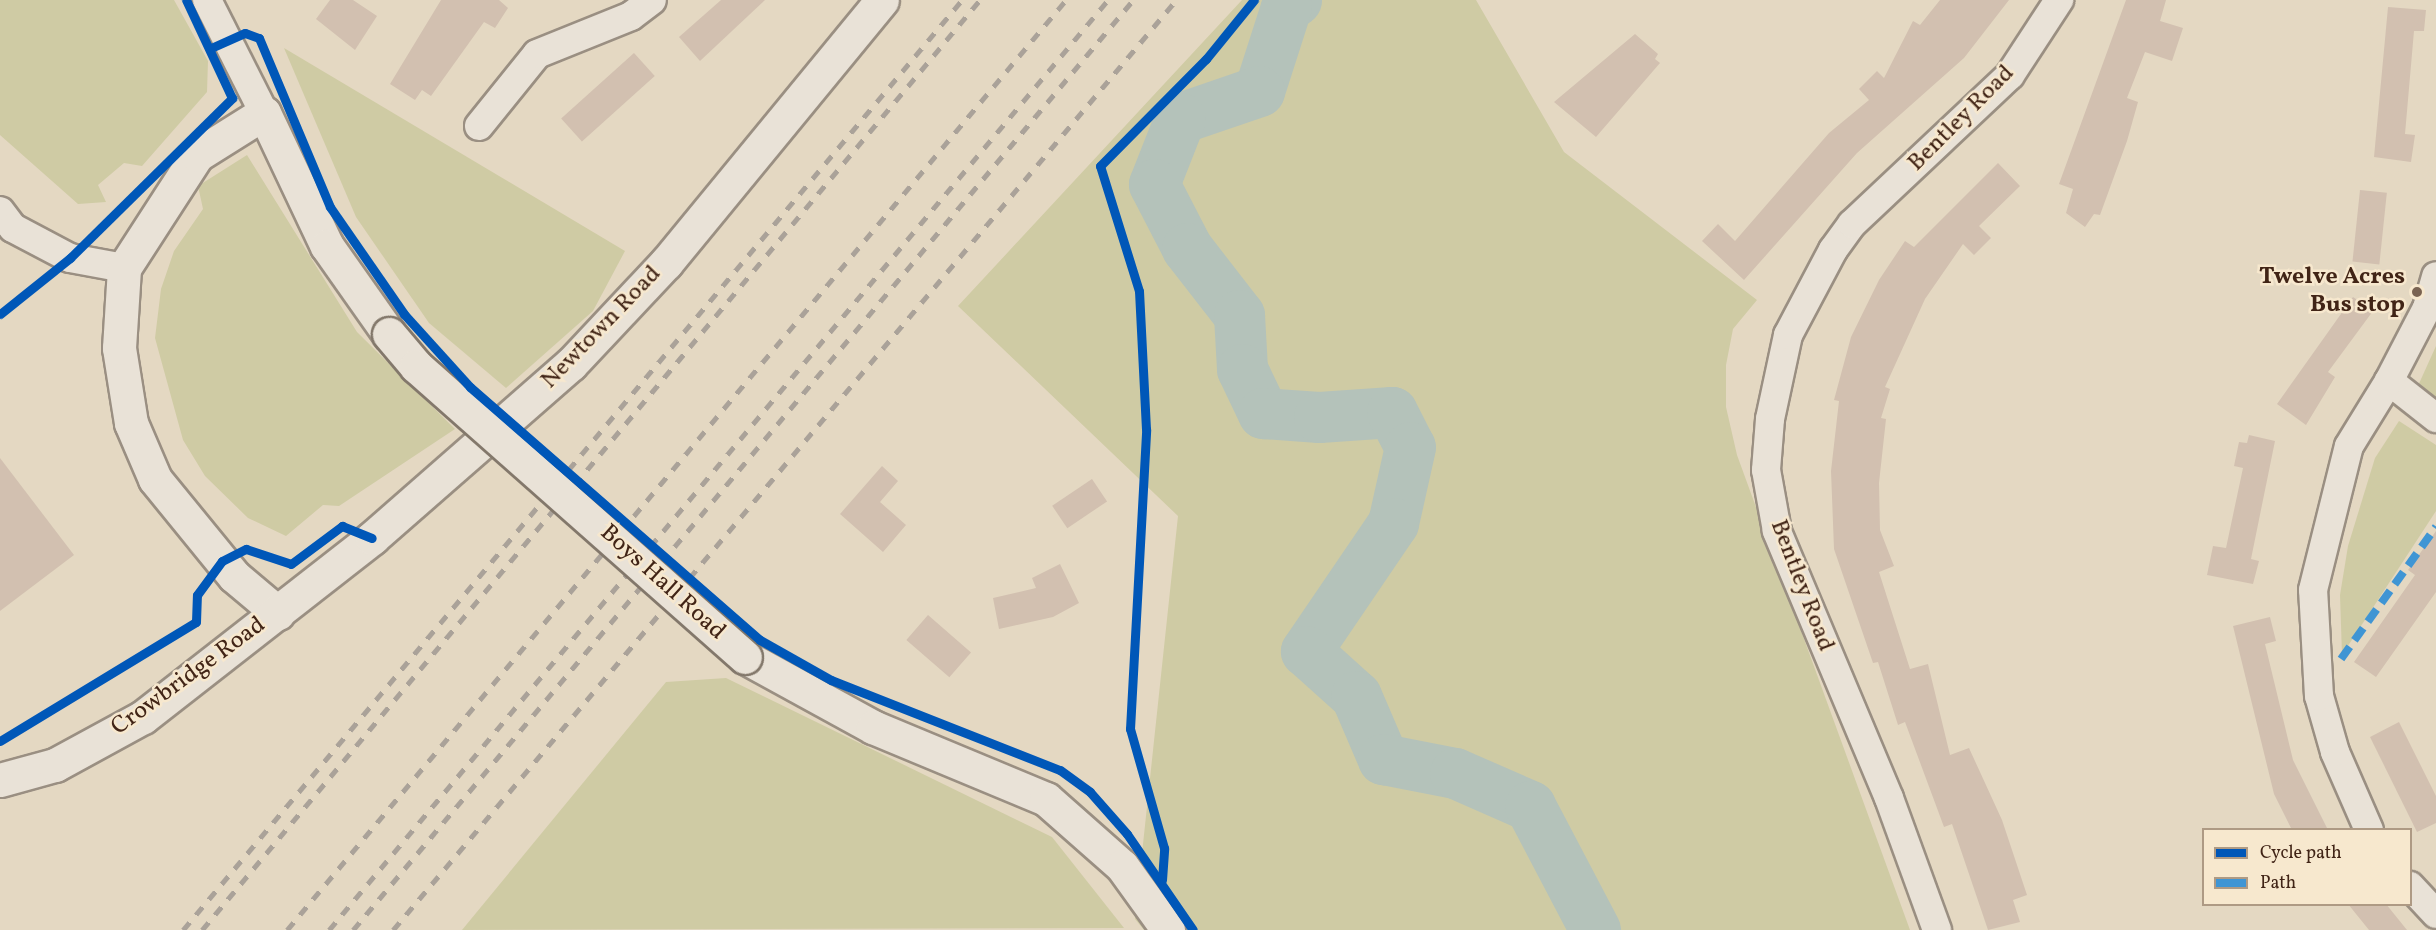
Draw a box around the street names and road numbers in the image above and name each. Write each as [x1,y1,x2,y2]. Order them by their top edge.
street label: Bentley Road [1903,60,2021,178]
street label: Newtown Road [536,260,668,396]
street label: Bentley Road [1763,516,1839,656]
street label: Boys Hall Road [593,519,731,647]
street label: Crowbridge Road [106,611,272,743]

